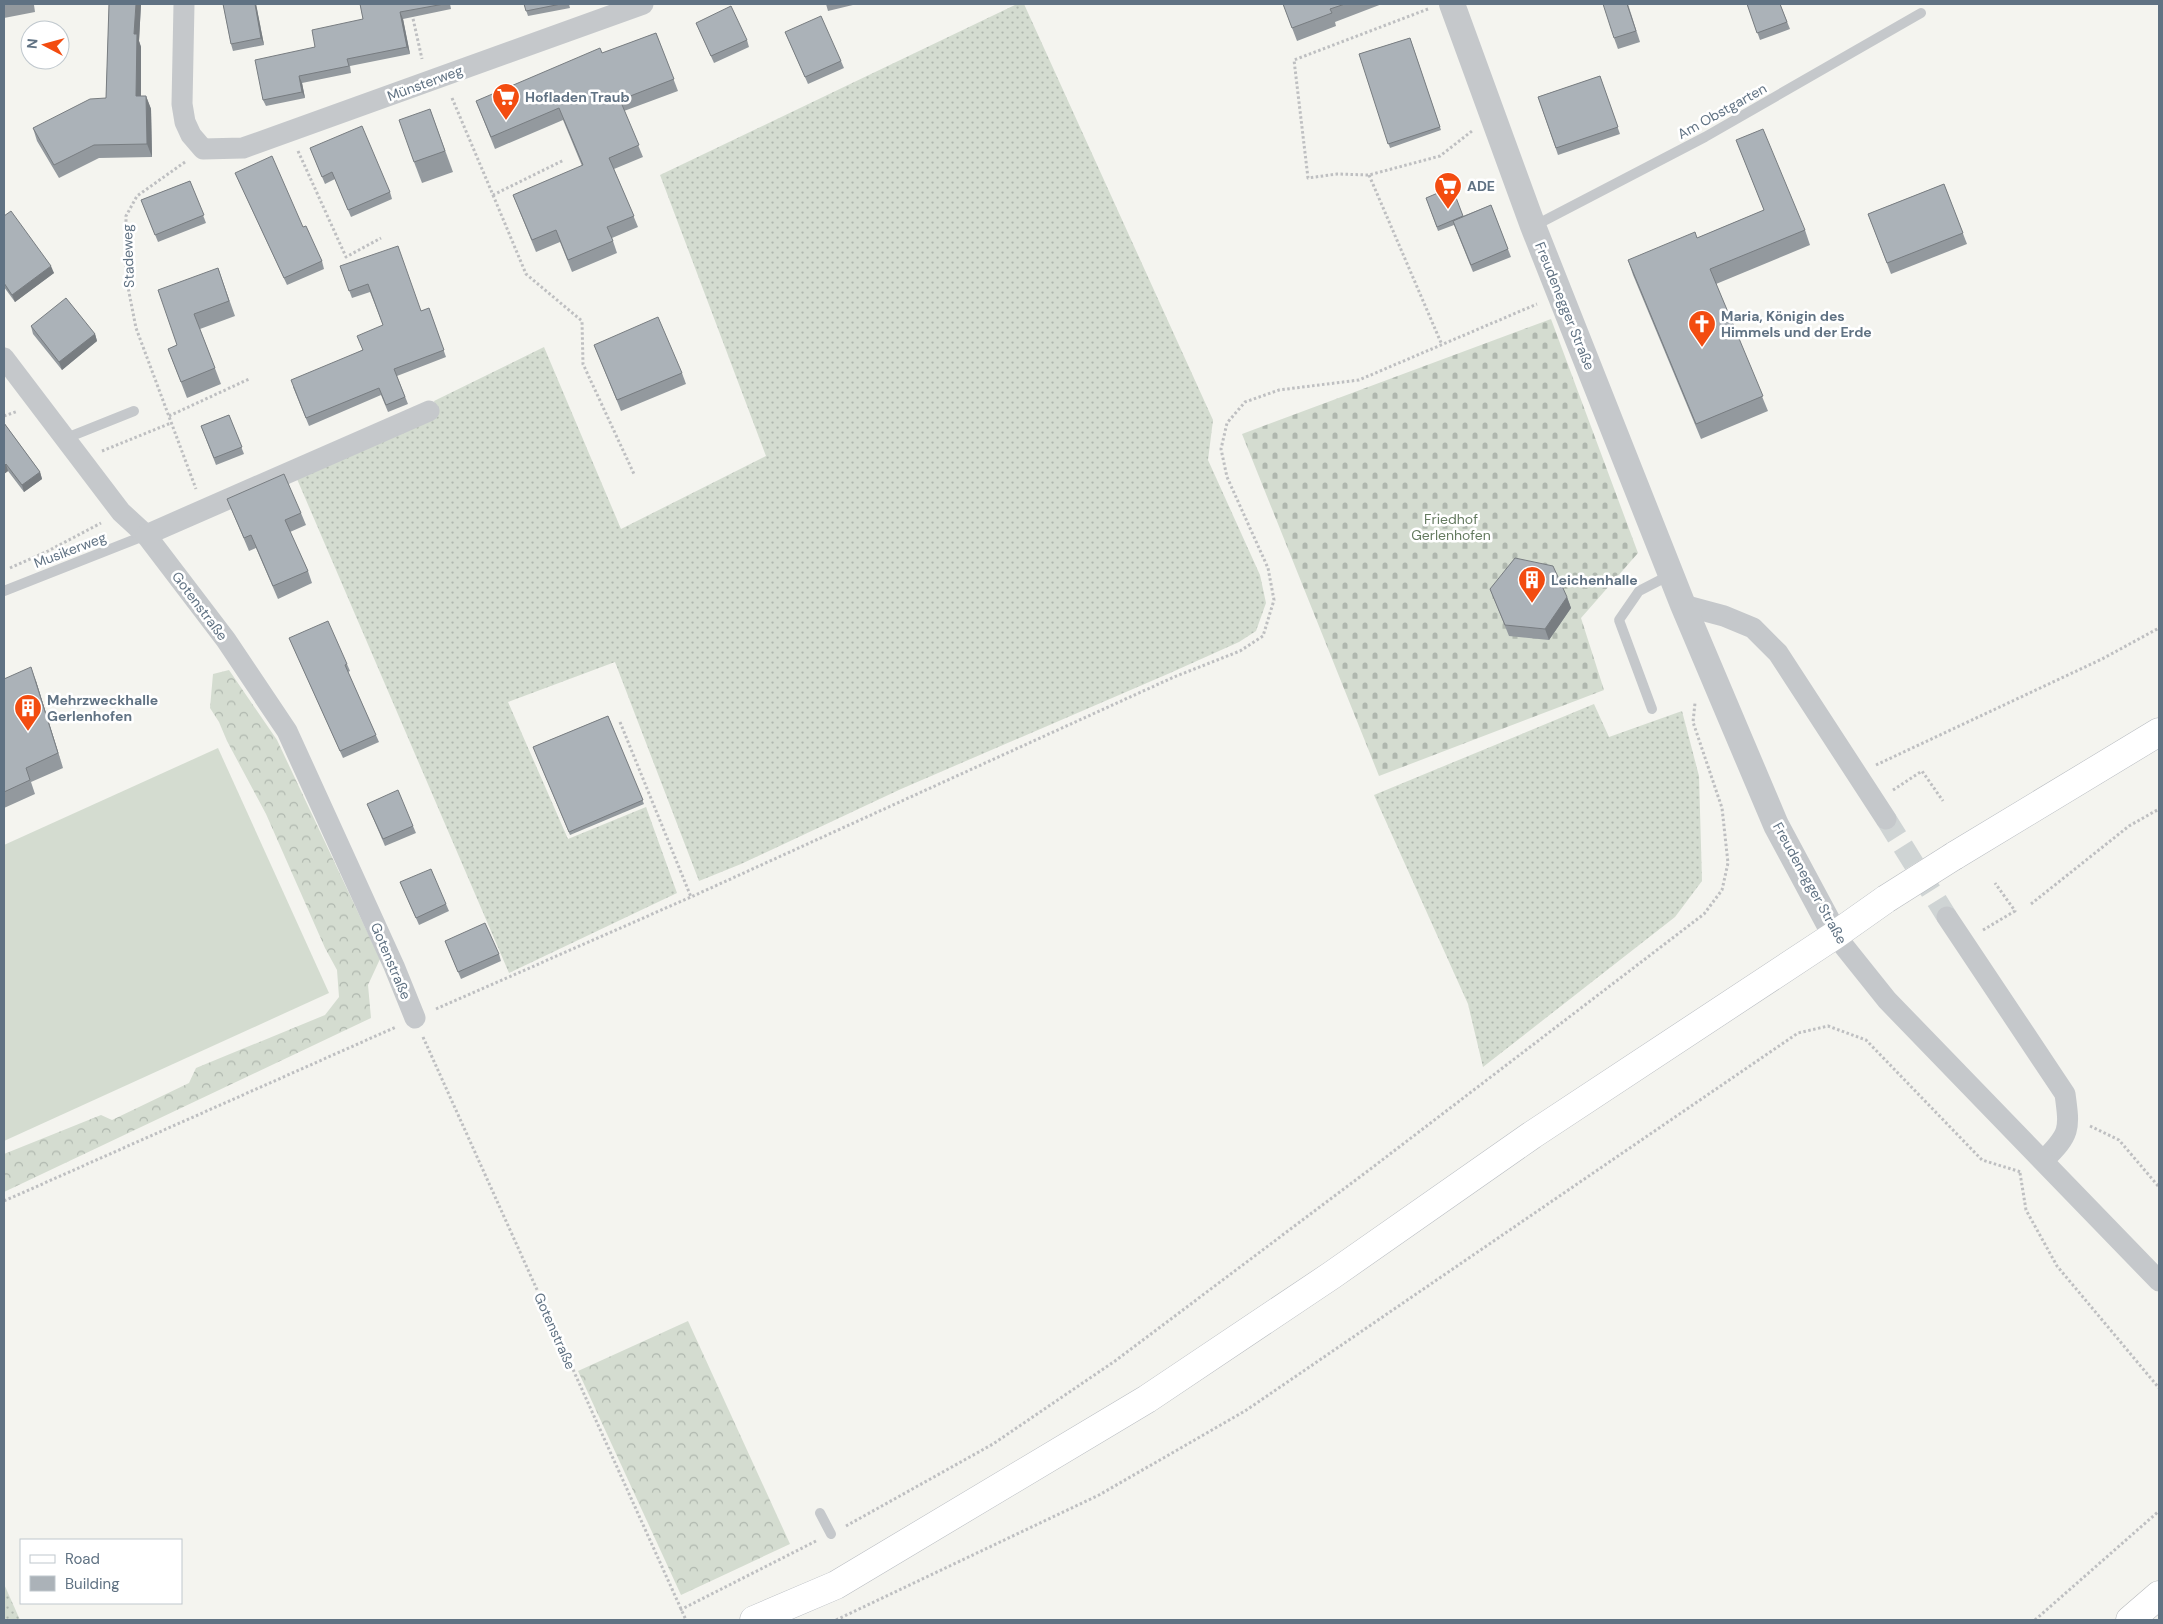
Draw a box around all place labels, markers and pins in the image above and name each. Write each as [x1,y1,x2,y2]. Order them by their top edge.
supermarket icon: Hofladen Traub [491,82,521,121]
place label: Hofladen Traub [525,88,630,106]
supermarket icon: ADE [1433,171,1463,210]
place label: ADE [1467,177,1495,195]
place label: Maria, Königin des Himmels und der Erde [1721,307,1872,341]
church icon: Maria, Königin des Himmels und der Erde [1687,309,1717,348]
building icon: Leichenhalle [1517,565,1547,604]
place label: Leichenhalle [1551,571,1638,589]
place label: Mehrzweckhalle Gerlenhofen [47,691,158,725]
building icon: Mehrzweckhalle Gerlenhofen [13,693,43,732]

